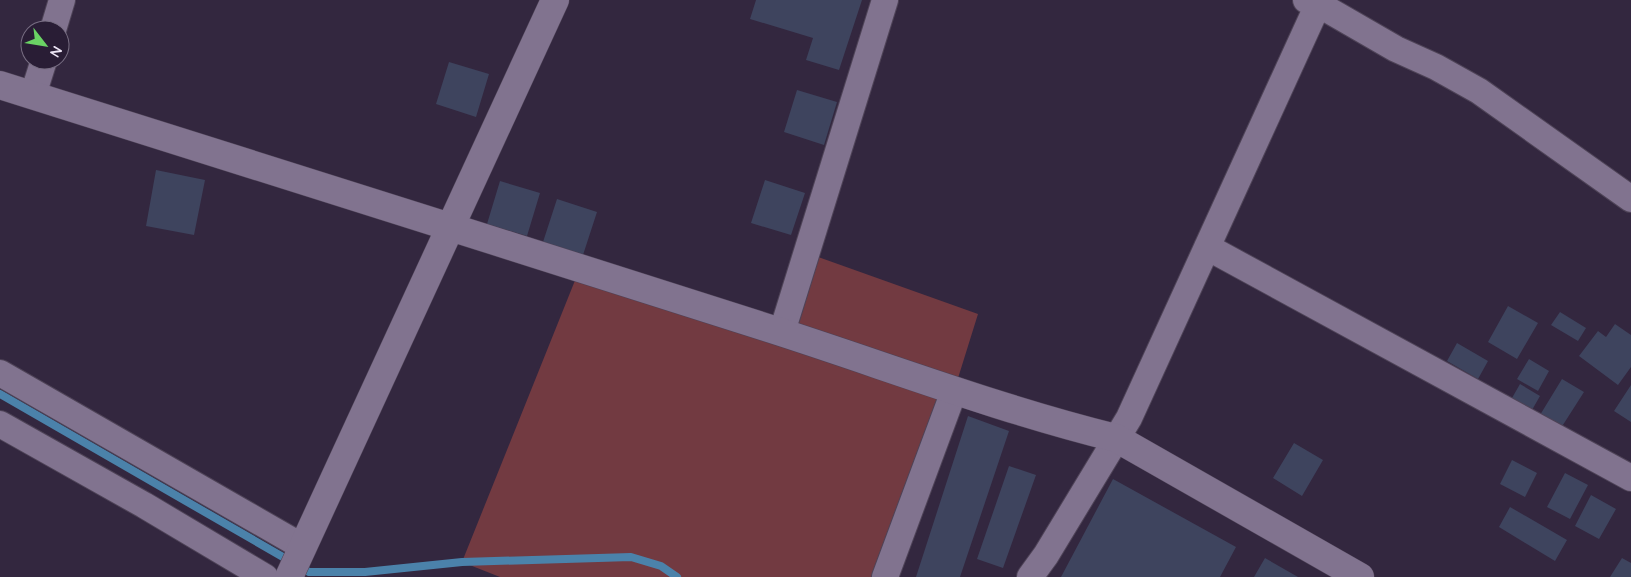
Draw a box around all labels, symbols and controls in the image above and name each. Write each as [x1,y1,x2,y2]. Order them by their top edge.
north arrow [20,20,70,70]
text: N [46,43,67,61]

